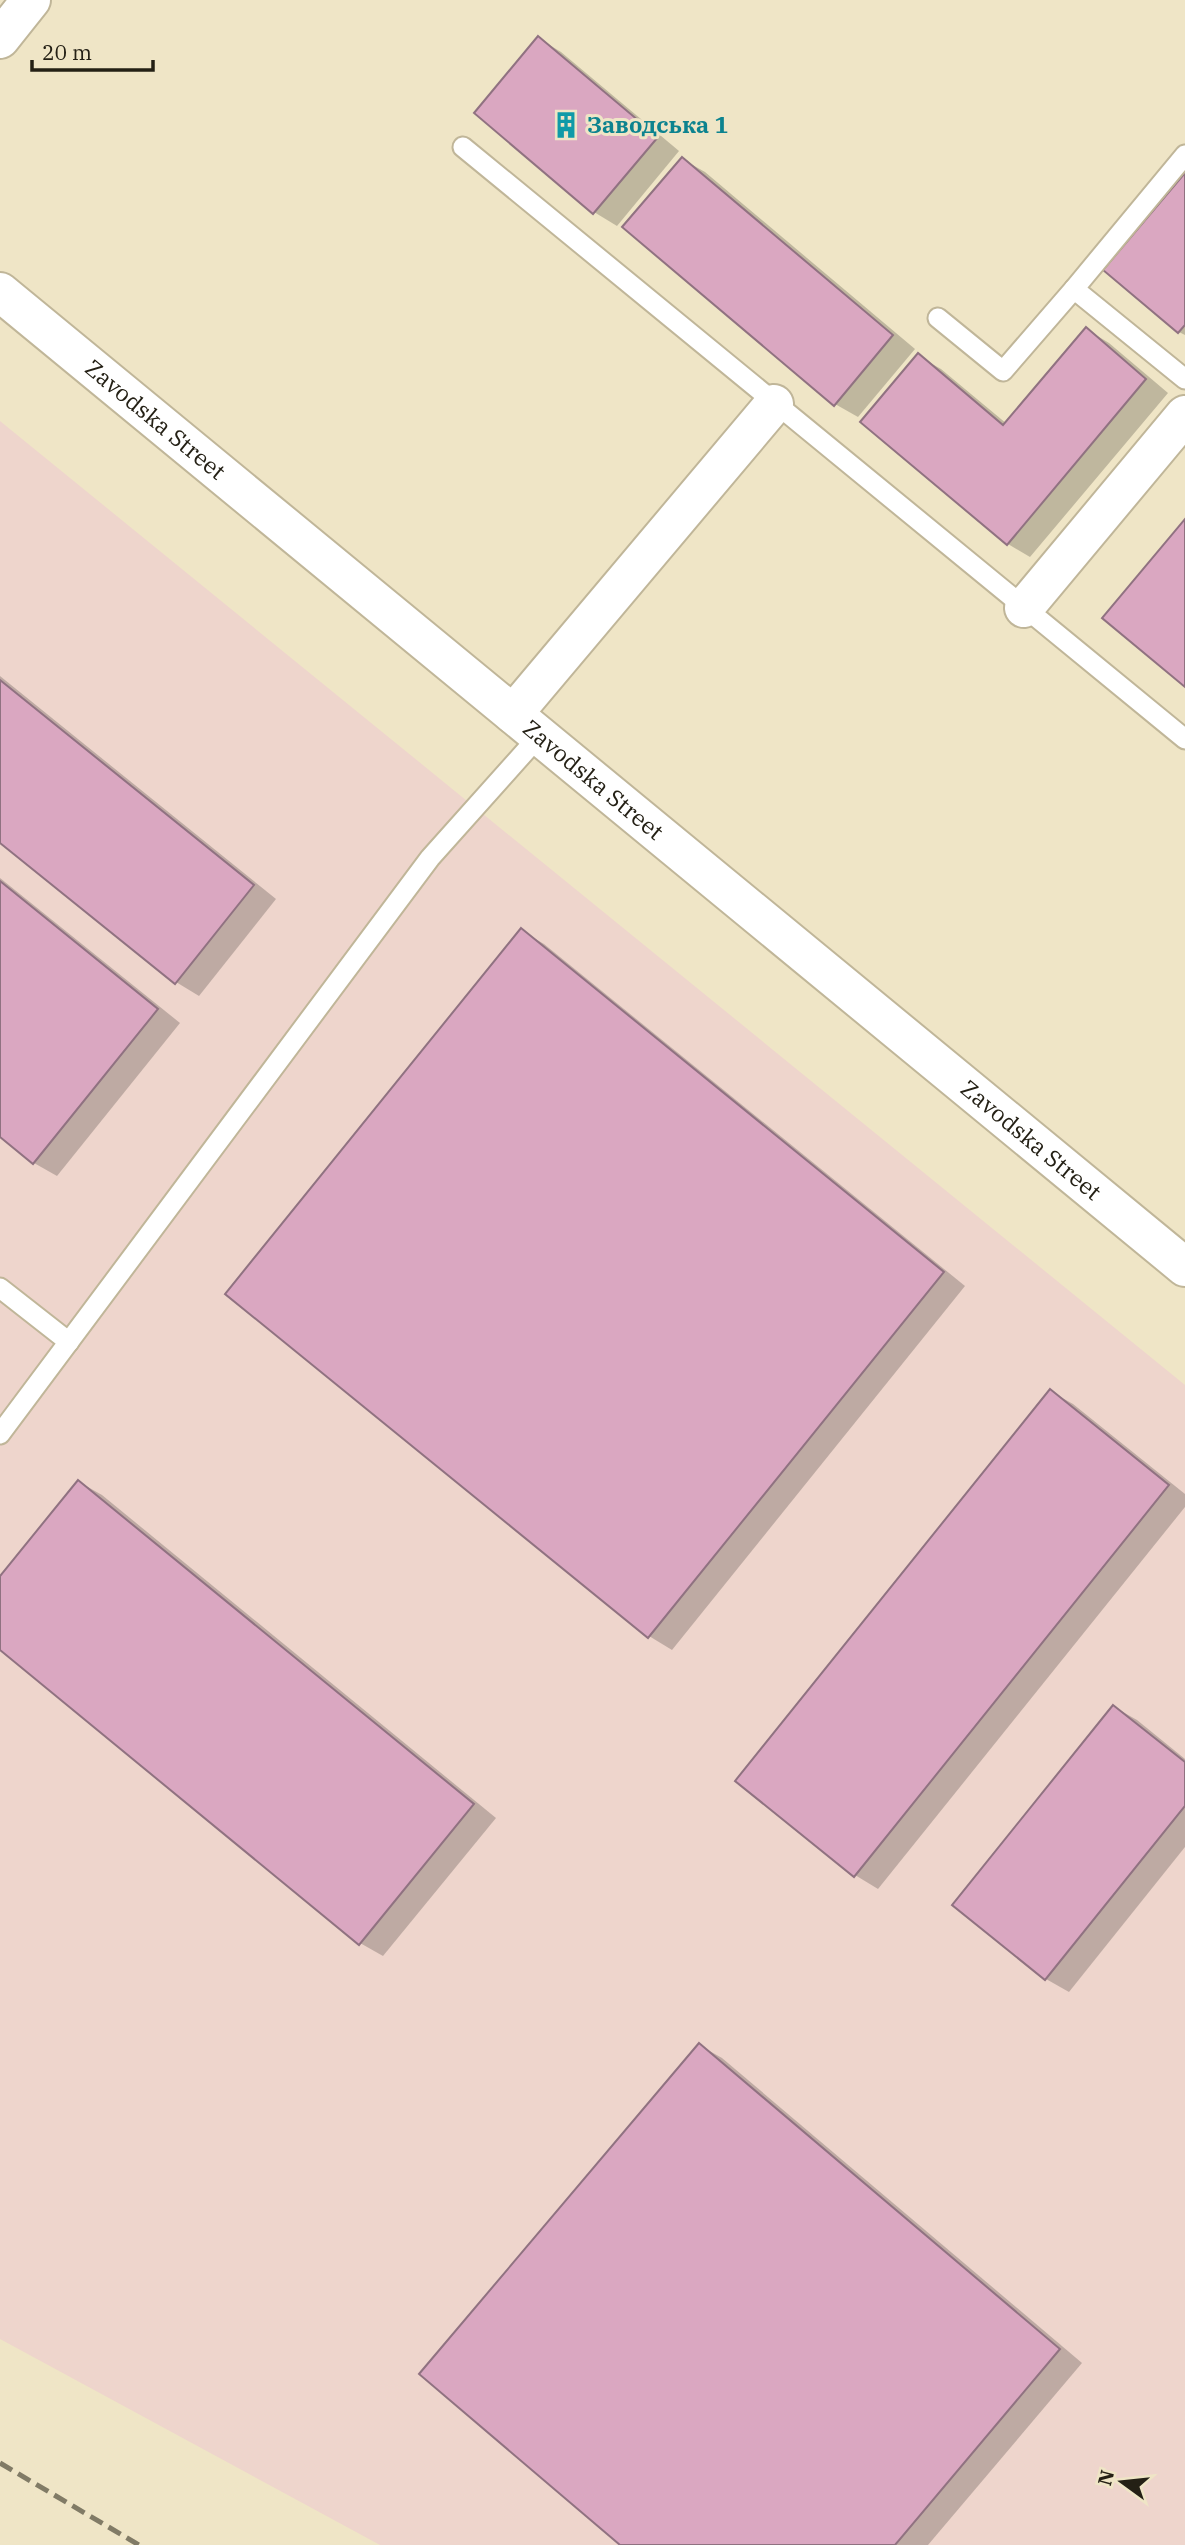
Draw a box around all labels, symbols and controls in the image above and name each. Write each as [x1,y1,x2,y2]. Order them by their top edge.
scale bar [32,28,152,72]
text: 20 m [42,38,92,66]
place label: Заводська 1 [587,109,728,139]
building icon: Заводська 1 [551,110,581,140]
street label: Zavodska Street [79,352,232,486]
street label: Zavodska Street [517,713,670,846]
street label: Zavodska Street [955,1073,1108,1206]
north arrow [1087,2447,1157,2517]
text: N [1092,2467,1119,2488]

